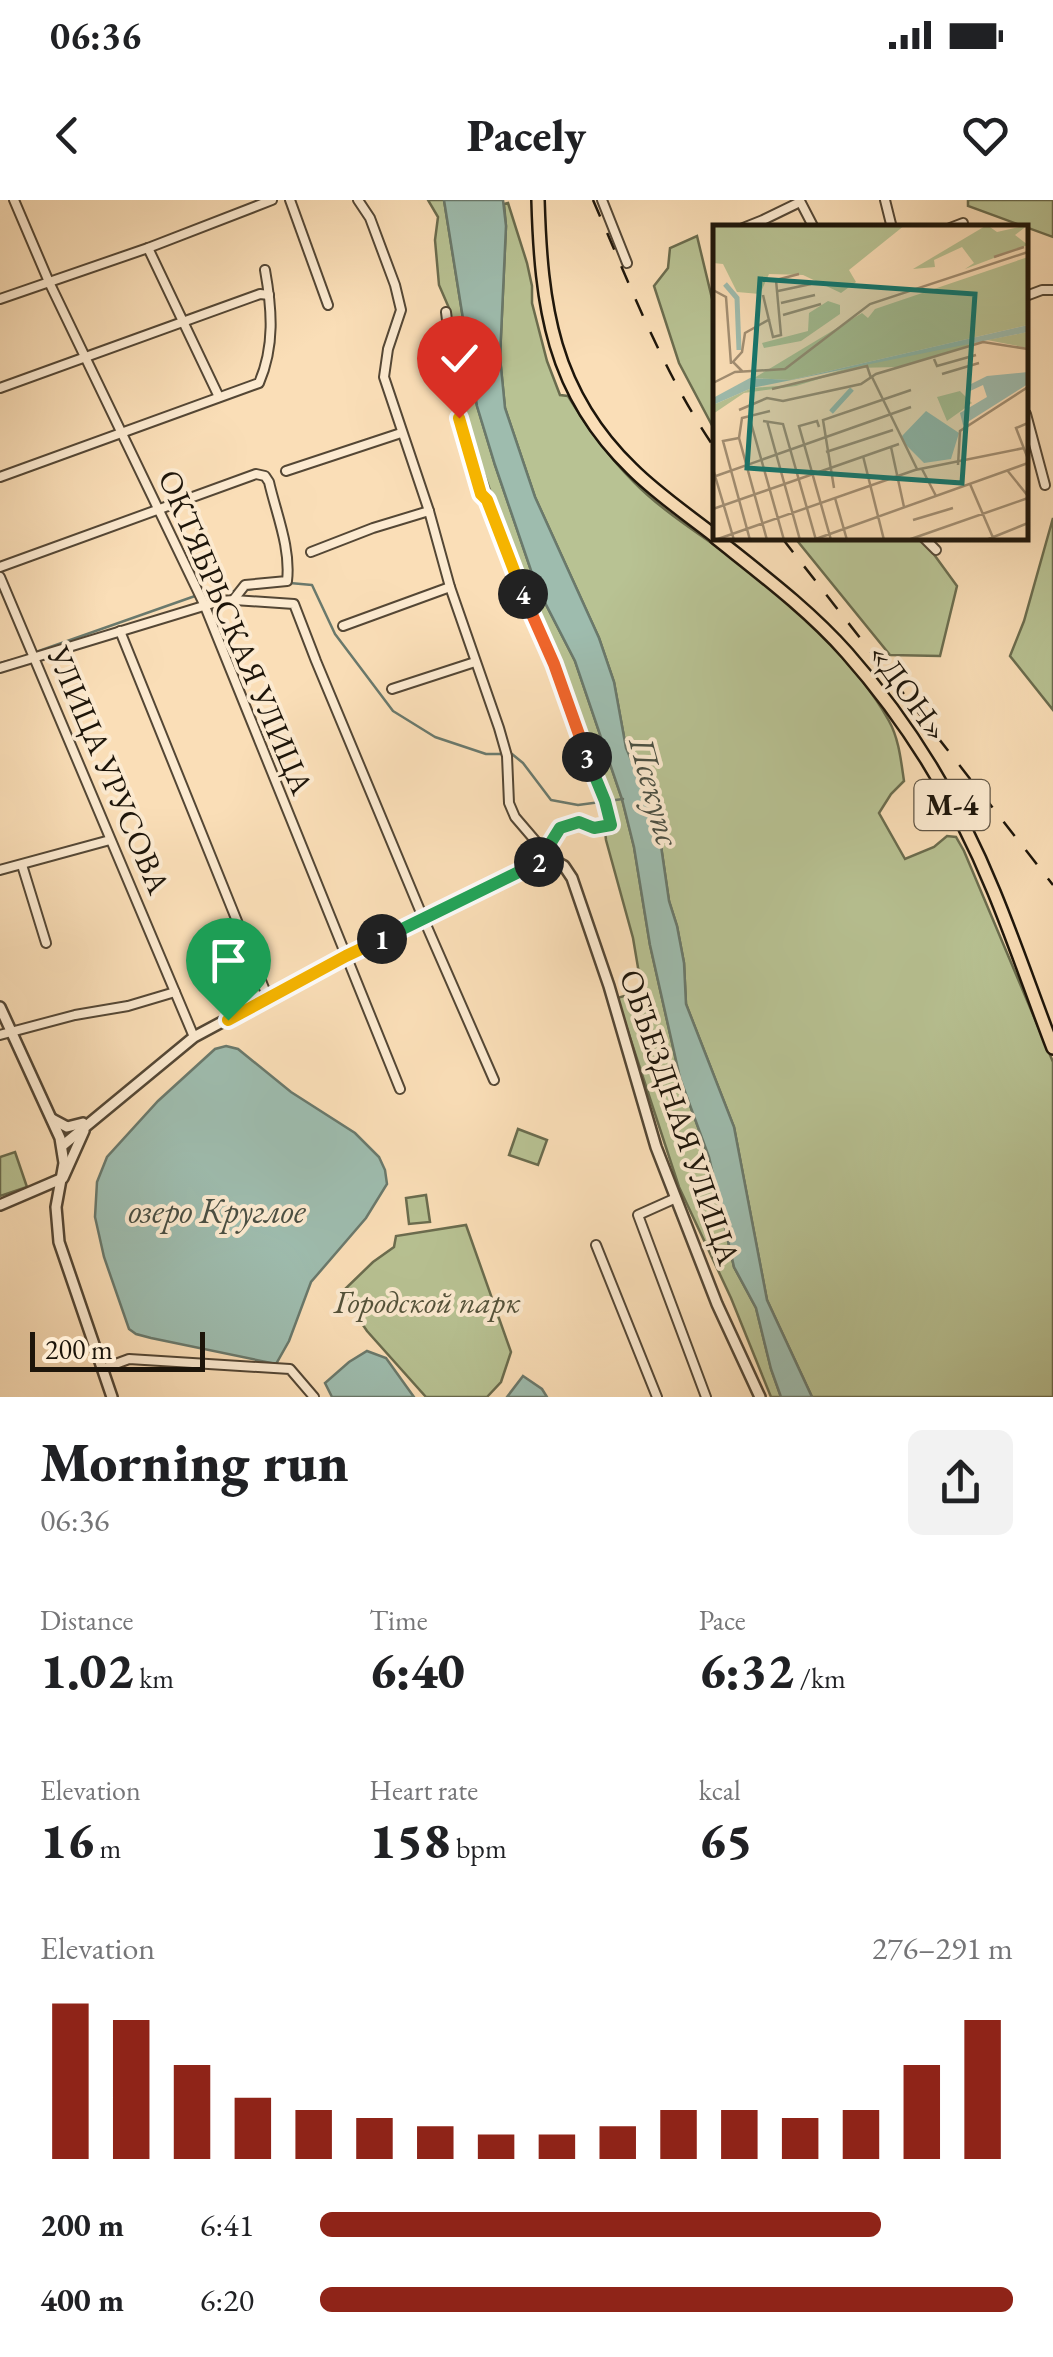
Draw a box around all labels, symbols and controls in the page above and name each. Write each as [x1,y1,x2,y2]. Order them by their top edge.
text: 06:36 [50,11,141,60]
text: Pacely [467,106,586,164]
icon: back [40,108,95,163]
icon: heart [958,108,1013,163]
inset map [713,225,1028,540]
pin [417,316,502,419]
icon: check [432,331,487,386]
street label: ОКТЯБРЬСКАЯ УЛИЦА [149,463,324,801]
pin: 4 [498,569,548,619]
text: 4 [516,576,530,612]
street label: «ДОН» [859,635,959,749]
street label: УЛИЦА УРУСОВА [37,639,181,901]
water label: Псекупс [618,731,692,851]
pin: 3 [562,732,612,782]
text: 3 [580,739,594,775]
road number: М-4 [914,780,990,830]
pin: 2 [514,837,564,887]
text: 2 [532,844,546,880]
pin: 1 [357,914,407,964]
pin [186,918,271,1021]
text: 1 [375,921,389,957]
icon: arrive [201,933,256,988]
street label: ОБЪЕЗДНАЯ УЛИЦА [610,964,751,1271]
water label: озеро Круглое [128,1188,307,1234]
park label: Городской парк [333,1281,521,1323]
scale bar [30,1327,205,1372]
text: 200 m [45,1331,113,1367]
text: Morning run [40,1426,349,1497]
button: share [908,1430,1013,1535]
text: 06:36 [40,1499,109,1541]
text: Distance [40,1602,134,1638]
text: Time [369,1602,428,1638]
text: Pace [699,1602,746,1638]
text: 1.02 [40,1638,134,1703]
text: 6:40 [369,1638,465,1703]
text: 6:32 [699,1638,794,1703]
text: km [134,1660,174,1696]
text: /km [794,1660,846,1696]
text: Elevation [40,1772,141,1808]
text: Heart rate [369,1772,478,1808]
text: kcal [699,1772,741,1808]
text: 16 [40,1808,94,1873]
text: 158 [369,1808,450,1873]
text: 65 [699,1808,753,1873]
text: m [94,1830,121,1866]
text: bpm [450,1830,507,1866]
text: Elevation [40,1927,155,1969]
text: 276–291 m [872,1927,1013,1969]
text: 200 m [40,2204,124,2246]
text: 6:41 [200,2204,254,2246]
text: 400 m [40,2279,124,2321]
text: 6:20 [200,2279,254,2321]

